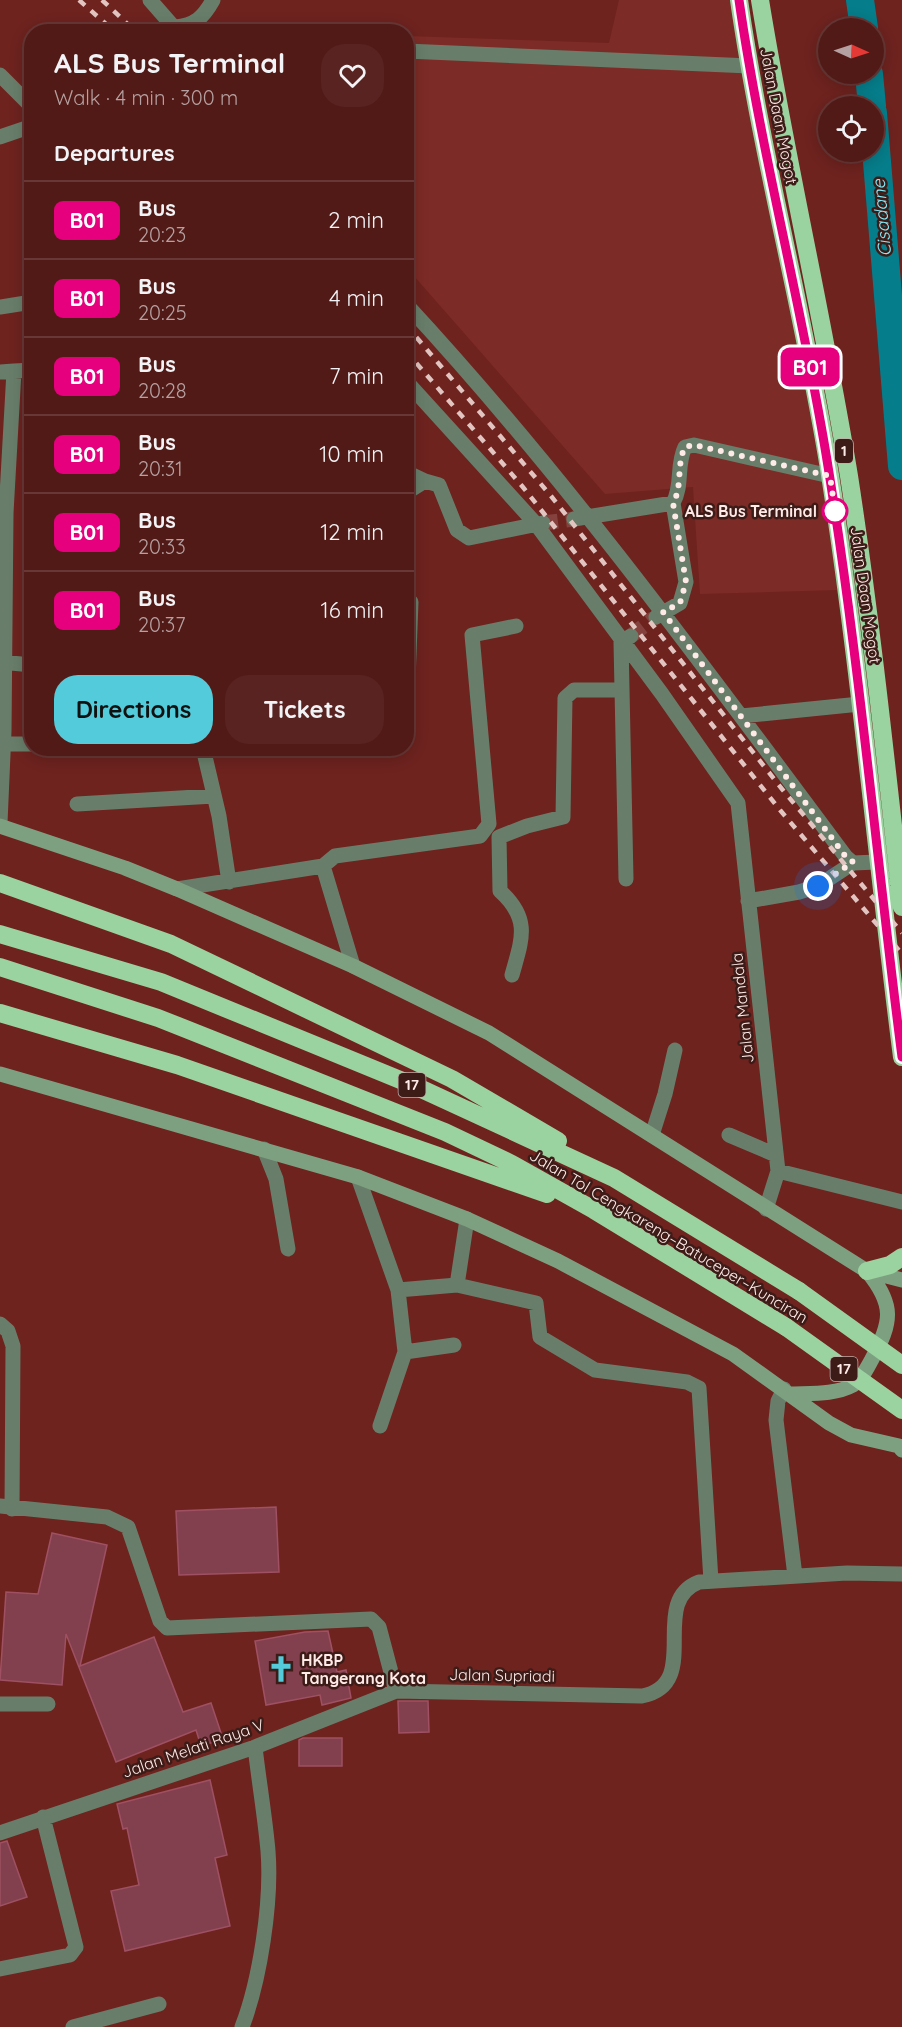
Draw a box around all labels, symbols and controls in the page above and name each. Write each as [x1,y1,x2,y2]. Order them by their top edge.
north arrow [818,18,884,84]
map controls [818,18,884,162]
button: heart [321,44,384,107]
text: ALS Bus Terminal [54,45,285,80]
street label: Jalan Daan Mogot [756,46,802,186]
text: Walk · 4 min · 300 m [54,85,238,110]
button: locate [818,96,884,162]
text: Departures [54,139,175,167]
water label: Cisadane [867,178,896,258]
text: Bus [138,194,176,222]
text: 2 min [328,206,384,234]
text: B01 [70,207,104,233]
text: 20:23 [138,222,186,247]
text: Bus [138,272,176,300]
text: 4 min [329,284,384,312]
text: B01 [70,285,104,311]
text: 20:25 [138,300,187,325]
line badge: B01 [776,348,844,386]
text: Bus [138,350,176,378]
text: B01 [793,354,827,380]
text: 7 min [329,362,384,390]
text: B01 [70,363,104,389]
text: 20:28 [138,378,187,403]
text: Bus [138,428,176,456]
road number: 1 [835,439,853,463]
text: 10 min [319,440,384,468]
text: B01 [70,441,104,467]
text: 20:31 [138,456,183,481]
marker: ALS Bus Terminal [822,498,848,524]
place label: ALS Bus Terminal [685,501,817,521]
text: Bus [138,506,176,534]
text: 12 min [320,518,384,546]
text: B01 [70,519,104,545]
street label: Jalan Daan Mogot [846,525,886,665]
text: 20:33 [138,534,186,559]
text: Bus [138,584,176,612]
text: 16 min [321,596,384,624]
text: B01 [70,597,104,623]
text: 20:37 [138,612,185,637]
button: Directions [54,675,213,744]
button: Tickets [225,675,384,744]
your location [803,871,833,901]
street label: Jalan Mandala [726,952,758,1064]
road number: 17 [398,1073,426,1097]
street label: Jalan Tol Cengkareng–Batuceper–Kunciran [526,1145,812,1327]
road number: 17 [830,1357,858,1381]
place label: HKBP Tangerang Kota [301,1650,426,1688]
church icon: HKBP Tangerang Kota [266,1654,296,1684]
street label: Jalan Supriadi [449,1664,555,1686]
street label: Jalan Melati Raya V [119,1714,267,1782]

